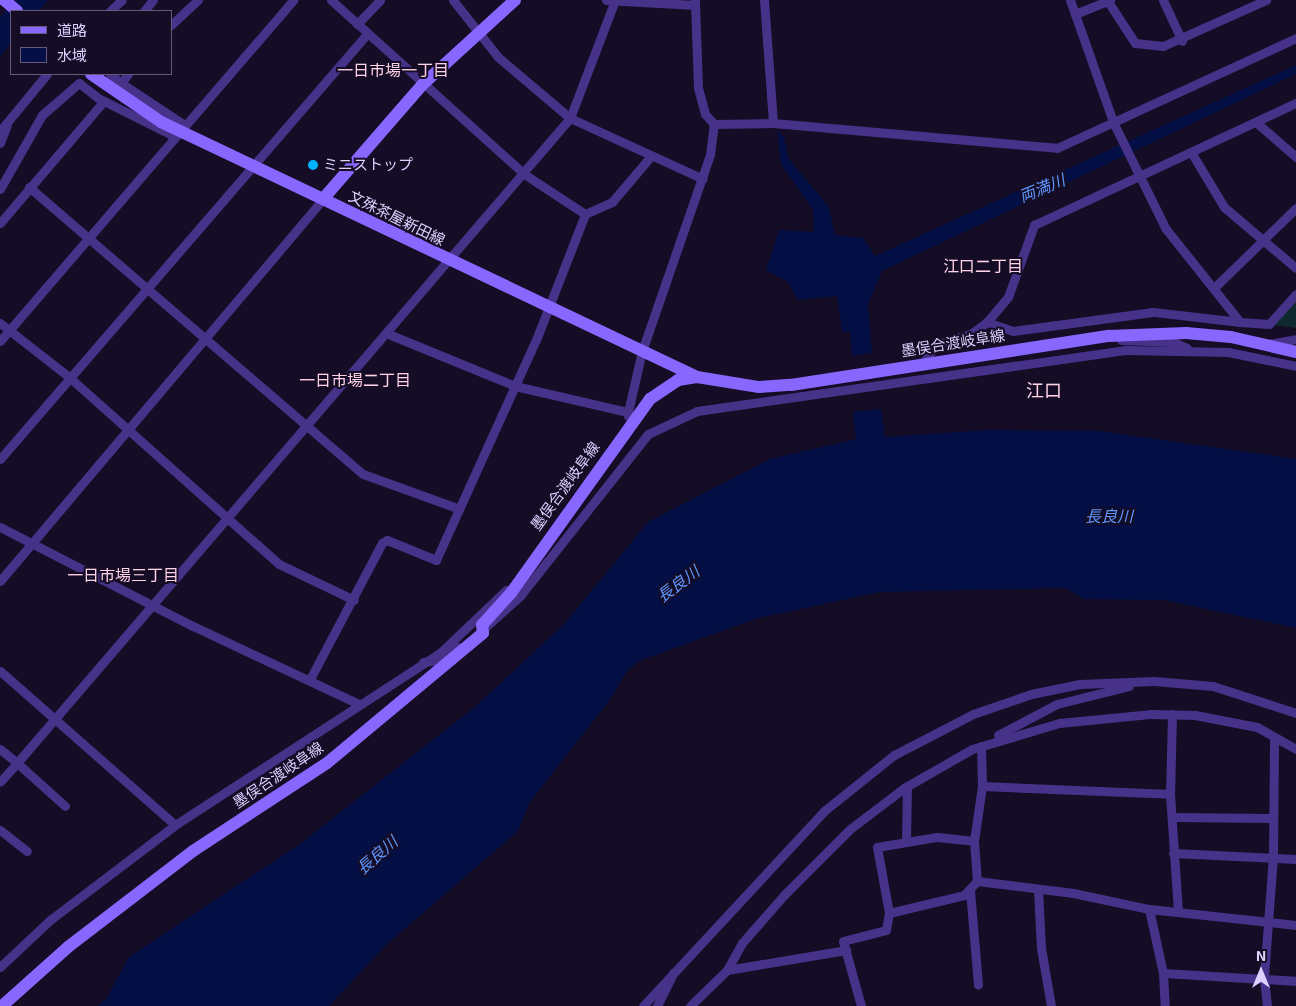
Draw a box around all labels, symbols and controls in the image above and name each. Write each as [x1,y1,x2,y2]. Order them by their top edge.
legend [10,10,172,75]
text: 道路 [57,21,87,39]
text: 水域 [57,46,87,64]
district label: 一日市場一丁目 [337,60,449,80]
place label: ミニストップ [323,156,413,174]
marker: ミニストップ [307,159,319,171]
water label: 両満川 [1016,170,1068,206]
street label: 文殊茶屋新田線 [346,187,448,249]
district label: 江口二丁目 [943,256,1023,276]
street label: 墨俣合渡岐阜線 [900,326,1006,360]
district label: 一日市場二丁目 [299,370,411,390]
district label: 江口 [1026,379,1062,401]
street label: 墨俣合渡岐阜線 [527,438,603,534]
water label: 長良川 [1085,506,1133,526]
water label: 長良川 [653,562,703,606]
district label: 一日市場三丁目 [67,565,179,585]
street label: 墨俣合渡岐阜線 [229,738,327,812]
water label: 長良川 [353,832,401,878]
north arrow [1236,946,1286,996]
text: N [1256,947,1266,964]

